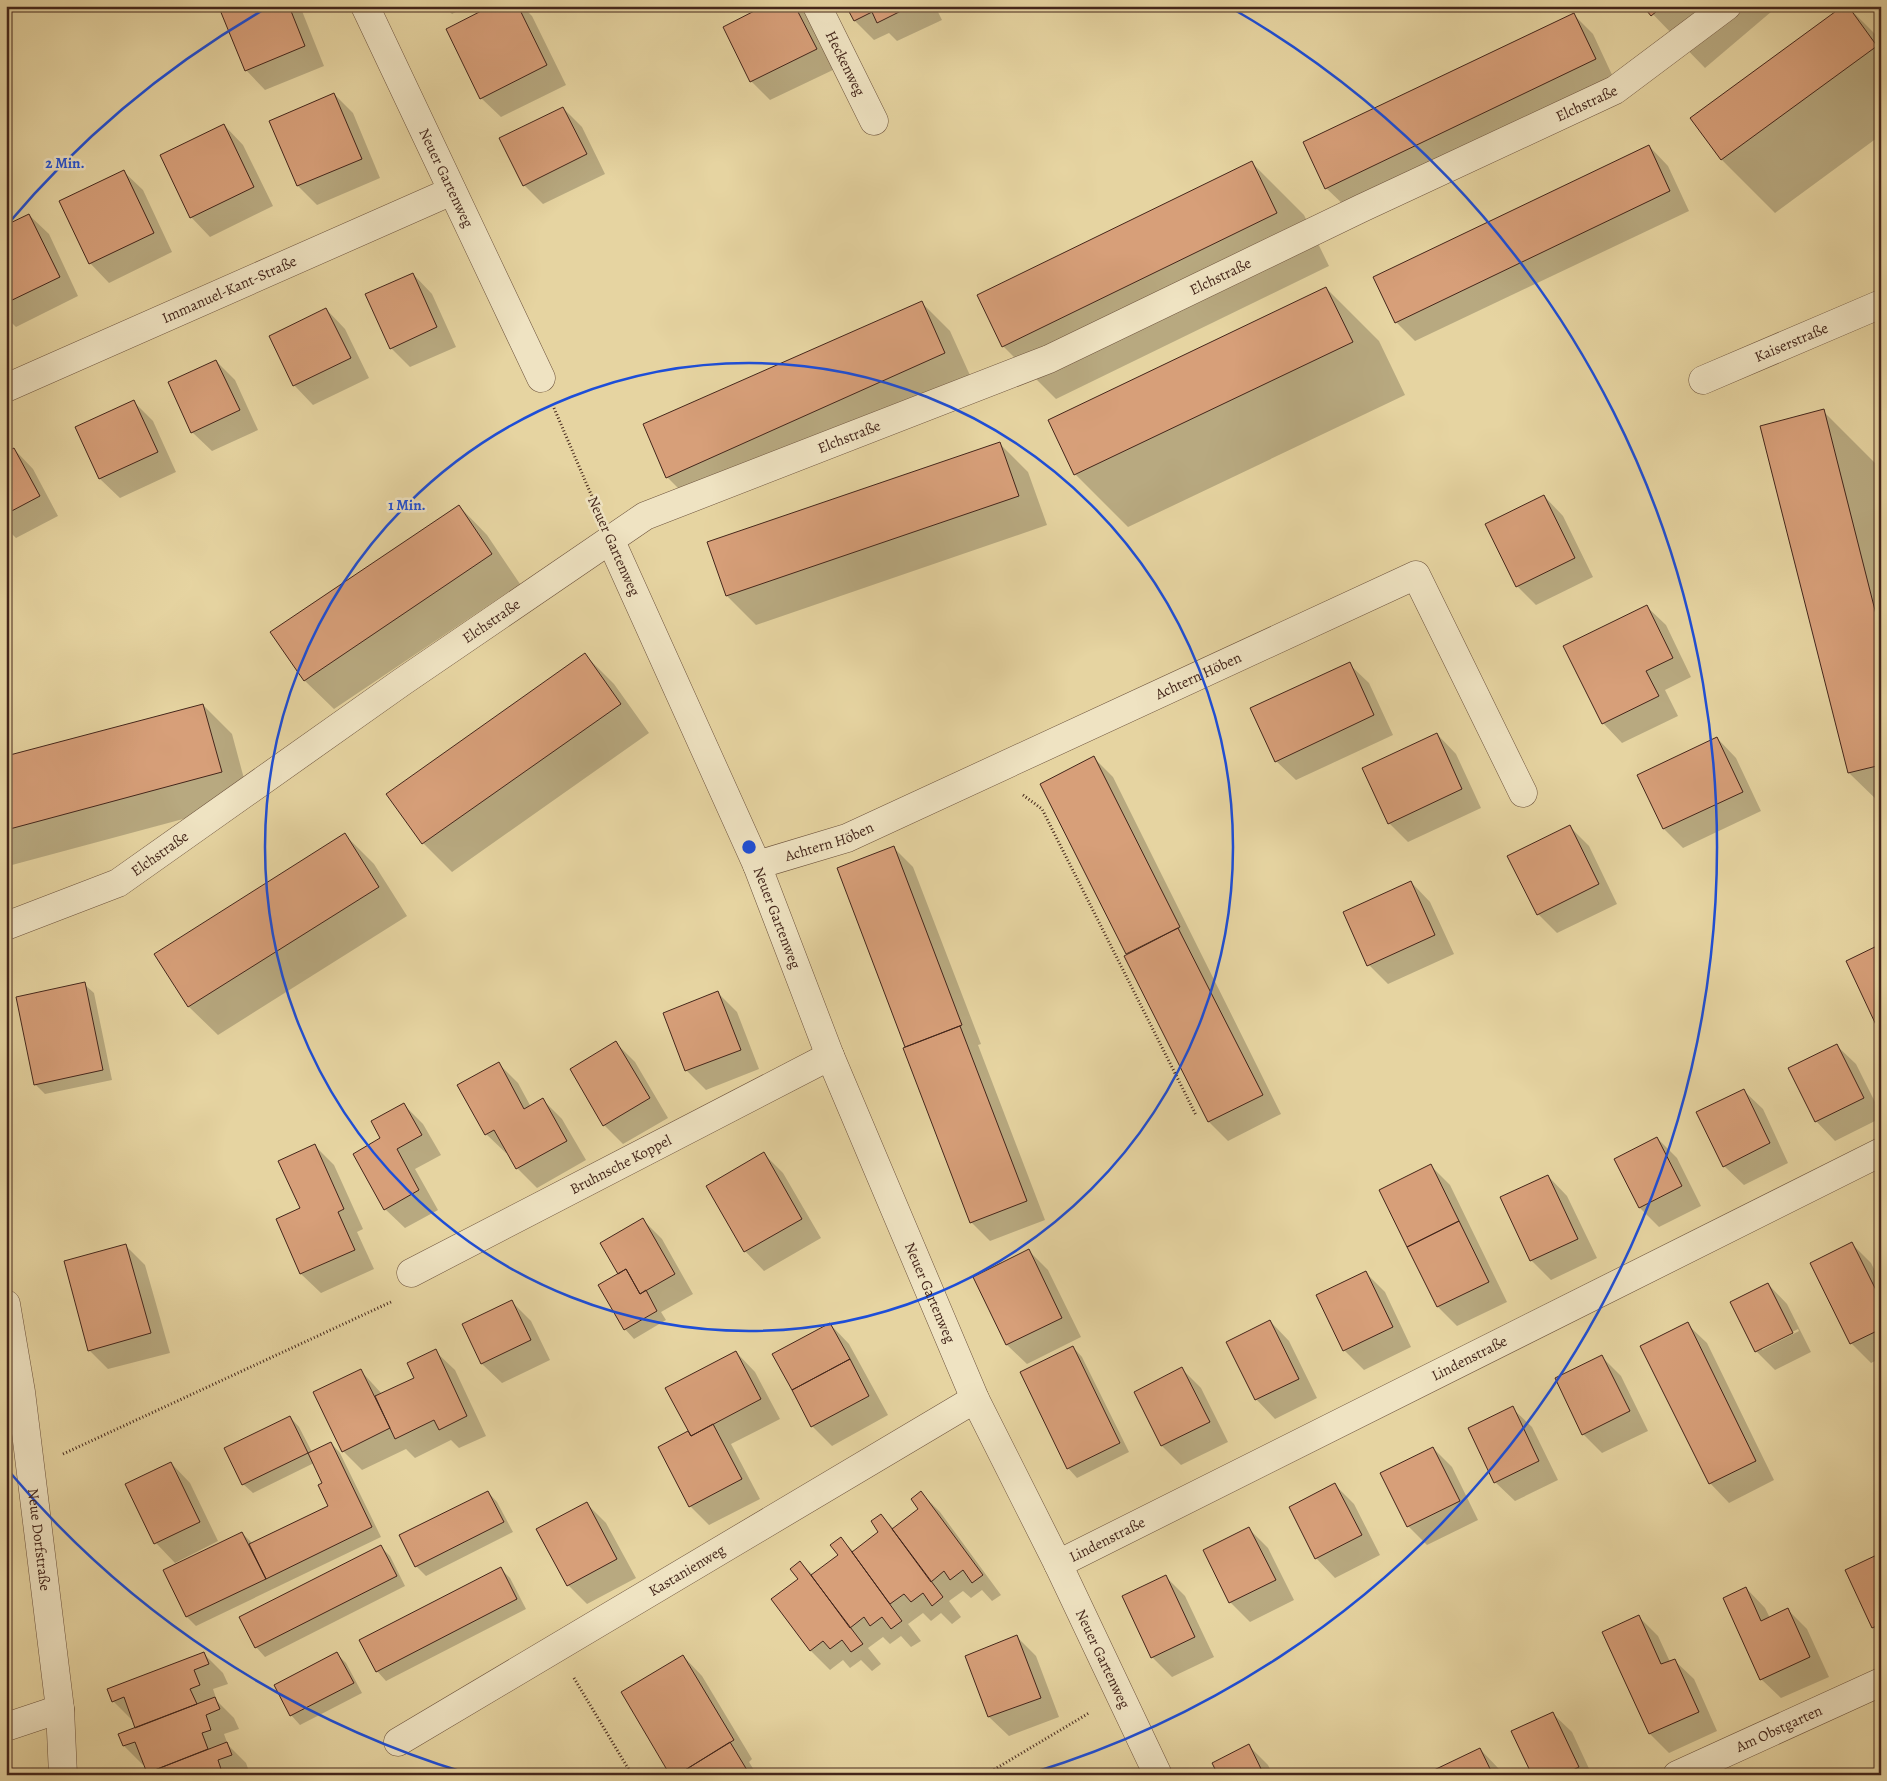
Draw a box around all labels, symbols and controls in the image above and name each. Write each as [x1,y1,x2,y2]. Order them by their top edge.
street label: Heckenweg [821,27,870,100]
street label: Elchstraße [1552,80,1621,126]
street label: Neuer Gartenweg [414,125,478,231]
text: 2 Min. [45,153,85,173]
street label: Immanuel-Kant-Straße [159,251,300,328]
street label: Elchstraße [1186,253,1255,300]
street label: Kaiserstraße [1751,318,1831,367]
street label: Elchstraße [815,415,884,458]
street label: Neuer Gartenweg [583,493,645,600]
text: 1 Min. [388,495,426,515]
street label: Elchstraße [458,594,524,648]
street label: Achtern Höben [1151,647,1245,705]
street label: Achtern Höben [782,817,877,866]
street label: Elchstraße [127,826,193,881]
centre of rings [740,838,758,856]
street label: Neuer Gartenweg [749,864,806,972]
street label: Bruhnsche Koppel [566,1130,675,1199]
street label: Neuer Gartenweg [900,1239,960,1346]
street label: Lindenstraße [1428,1331,1511,1385]
street label: Neue Dorfstraße [23,1487,55,1592]
street label: Lindenstraße [1066,1512,1149,1567]
street label: Kastanienweg [645,1540,729,1601]
street label: Neuer Gartenweg [1071,1606,1135,1712]
street label: Am Obstgarten [1732,1700,1825,1757]

